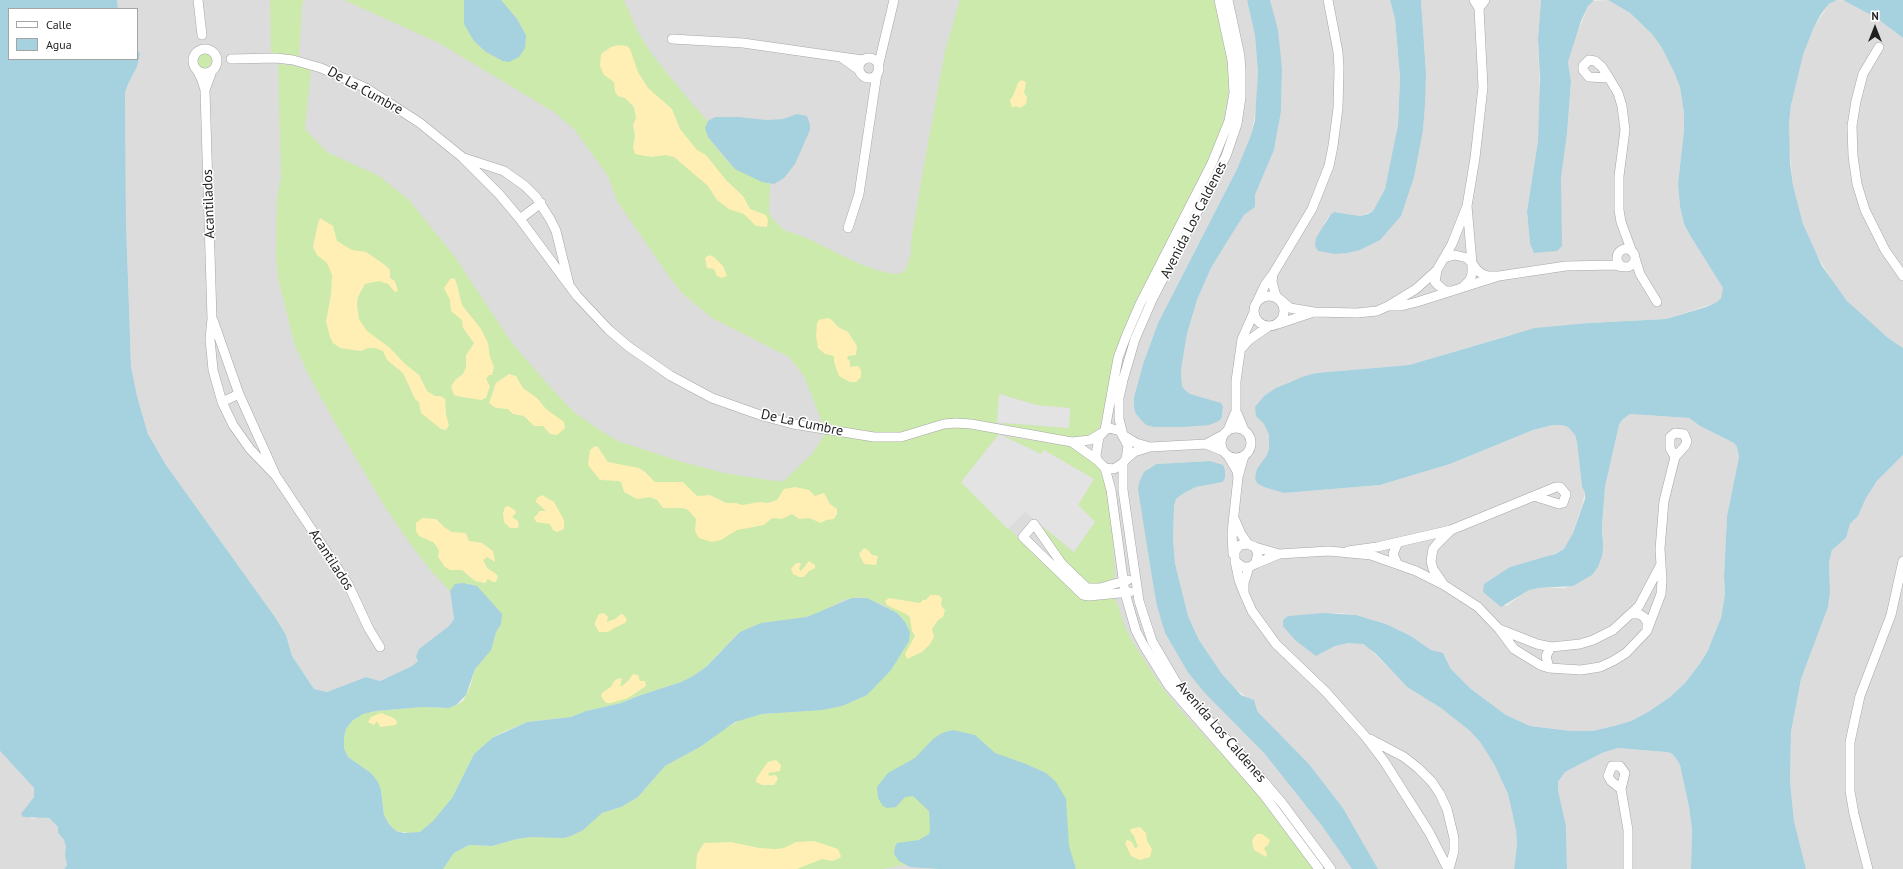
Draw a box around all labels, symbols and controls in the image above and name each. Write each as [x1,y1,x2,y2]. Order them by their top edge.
legend [8,8,138,60]
north arrow [1855,8,1895,48]
text: N [1871,9,1879,23]
text: Calle [46,17,72,32]
text: Agua [46,37,72,52]
street label: De La Cumbre [324,63,406,119]
street label: Avenida Los Caldenes [1157,159,1231,281]
street label: Acantilados [199,169,219,239]
street label: De La Cumbre [759,406,845,440]
street label: Acantilados [305,526,357,594]
street label: Avenida Los Caldenes [1172,678,1270,786]

